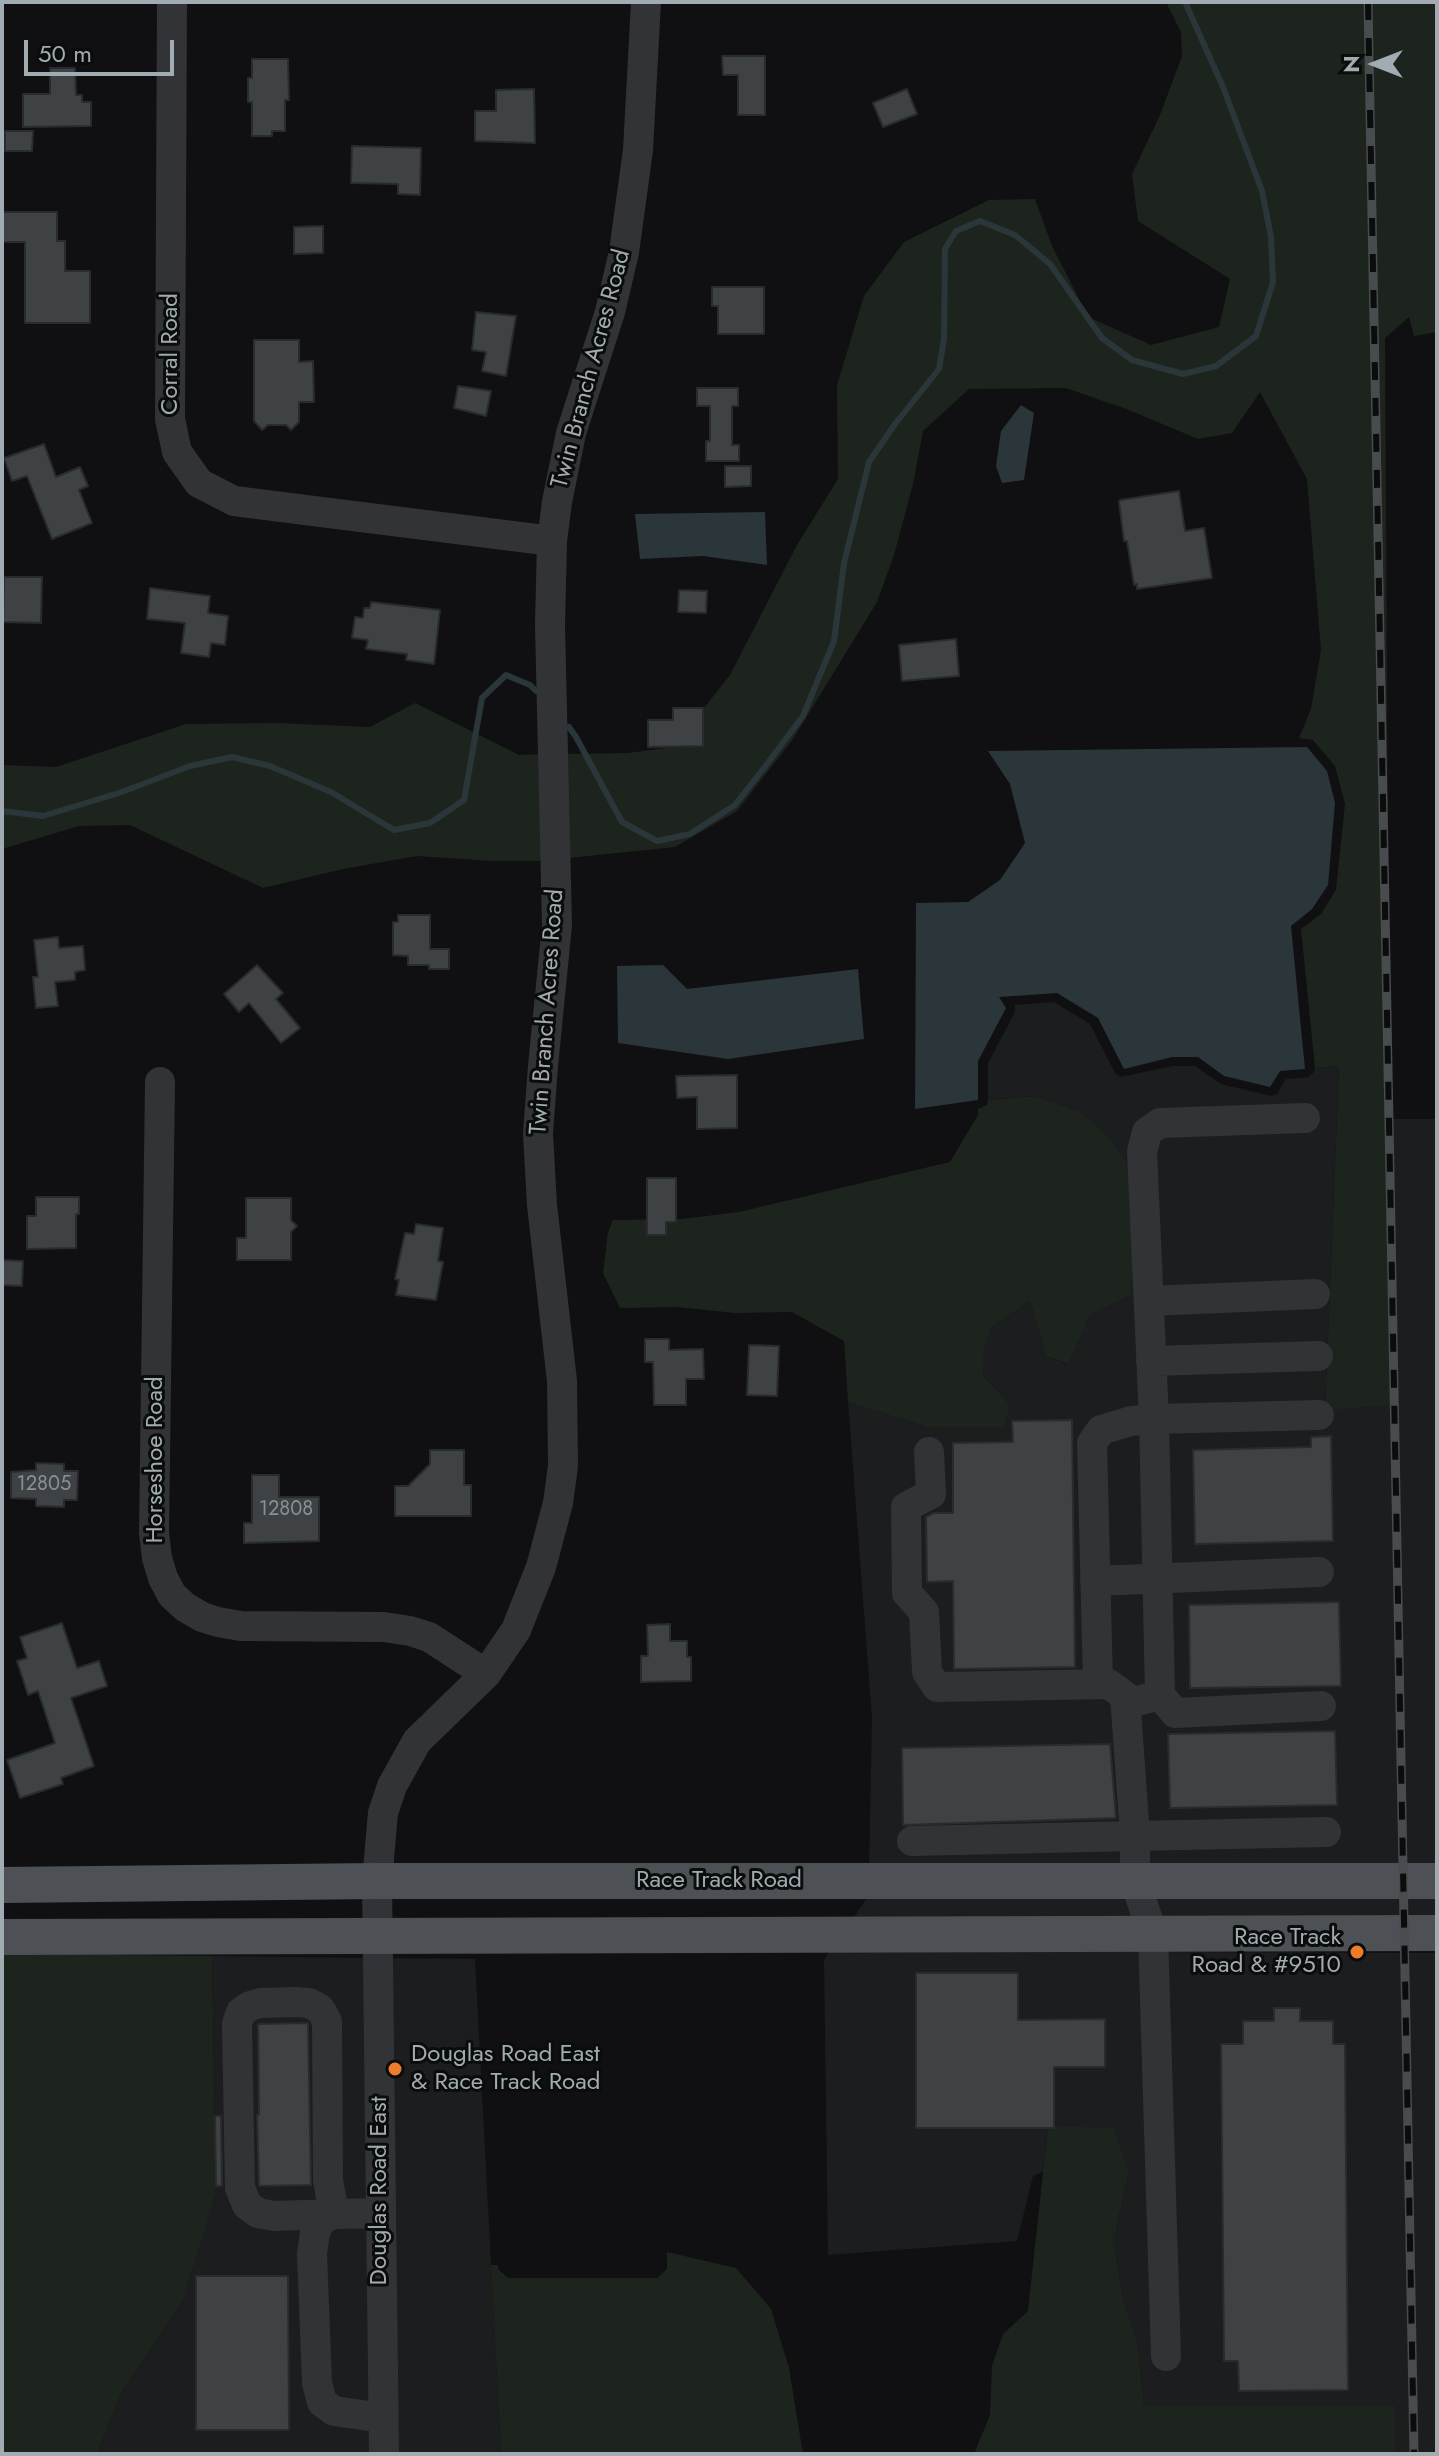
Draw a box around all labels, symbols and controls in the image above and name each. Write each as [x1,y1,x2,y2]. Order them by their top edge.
scale bar [28,24,178,74]
north arrow [1335,24,1415,104]
text: 50 m [38,36,92,71]
text: N [1335,55,1367,73]
street label: Twin Branch Acres Road [546,246,638,492]
street label: Corral Road [157,293,185,415]
street label: Twin Branch Acres Road [525,888,571,1136]
street label: Horseshoe Road [142,1376,170,1544]
house number: 12805 [17,1473,71,1497]
house number: 12808 [259,1498,313,1522]
street label: Race Track Road [636,1867,802,1895]
place label: Race Track Road & #9510 [1192,1924,1341,1980]
marker: Race Track Road & #9510 [1348,1943,1366,1961]
place label: Douglas Road East & Race Track Road [411,2041,600,2097]
marker: Douglas Road East & Race Track Road [386,2060,404,2078]
street label: Douglas Road East [366,2097,394,2285]

